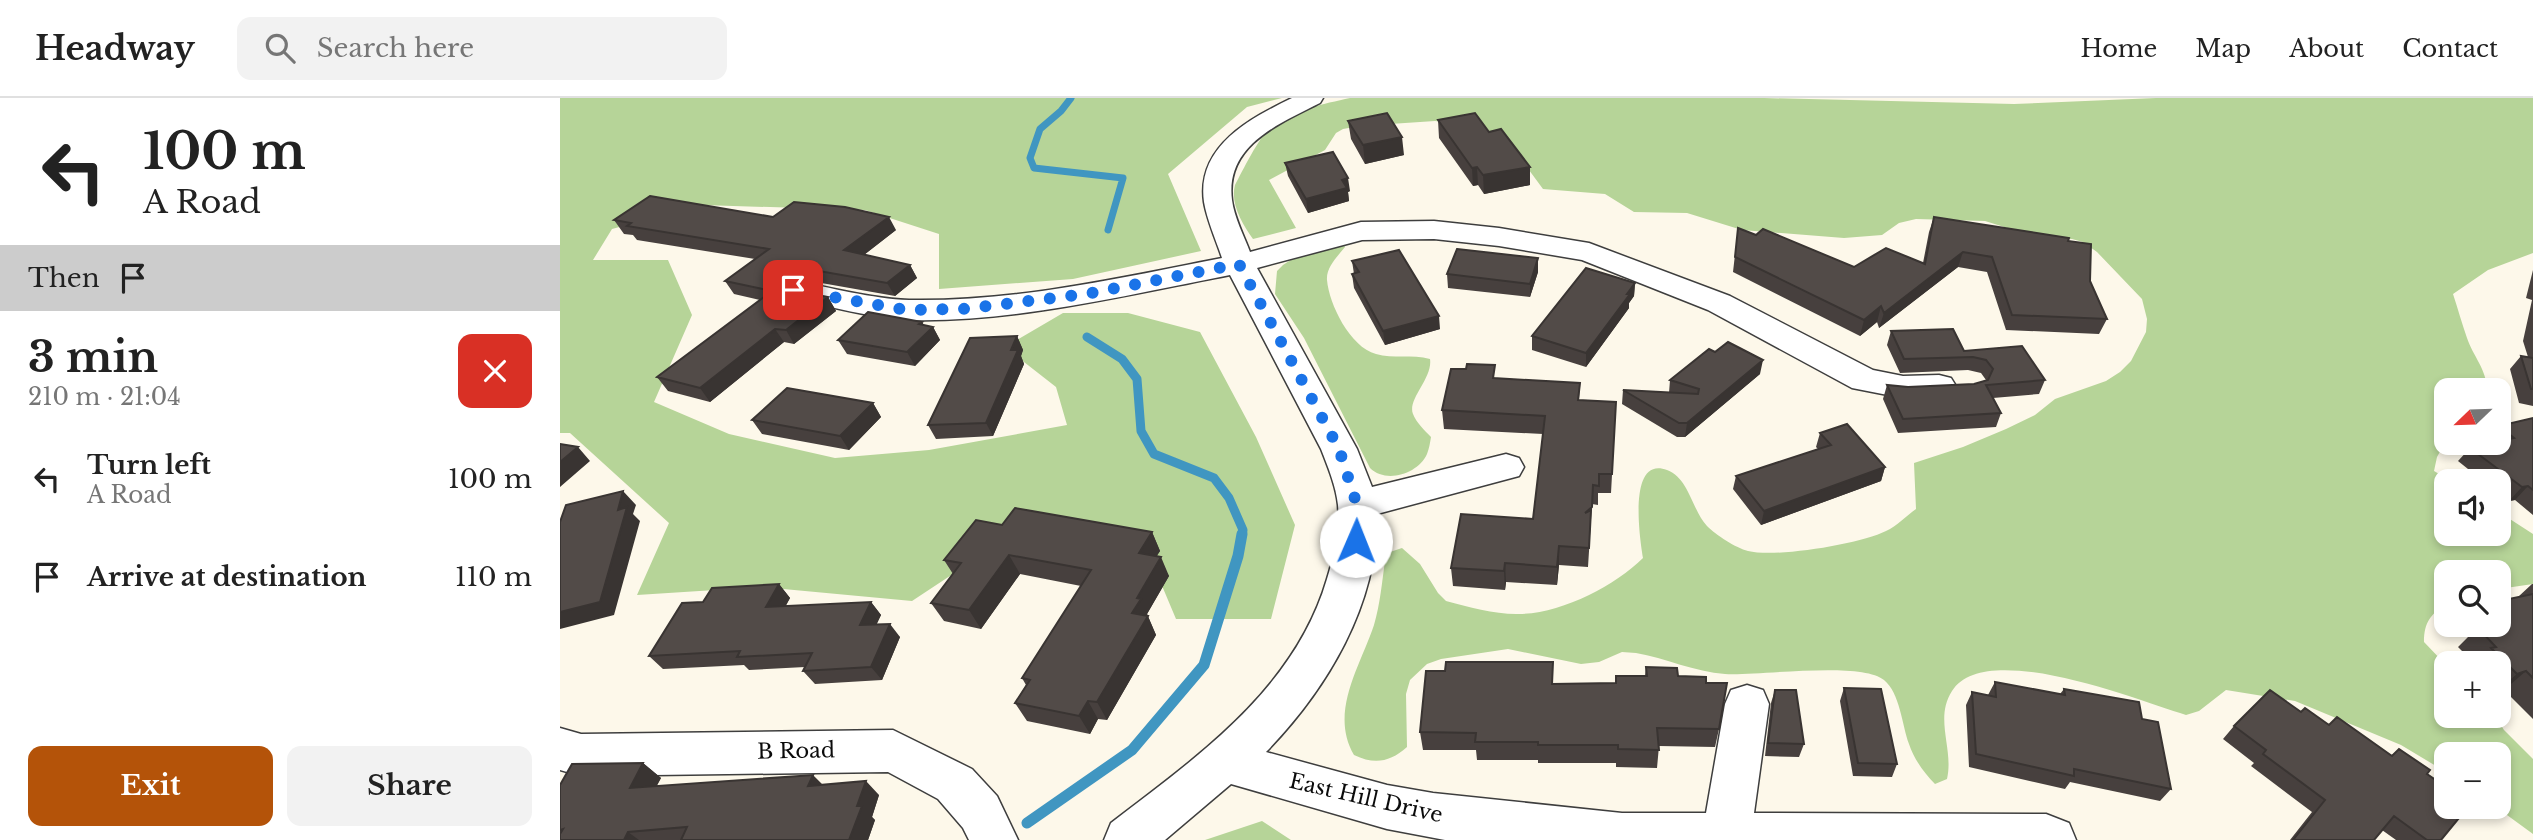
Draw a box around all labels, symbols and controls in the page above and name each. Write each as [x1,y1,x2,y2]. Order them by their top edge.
search box [237,17,727,80]
text: Headway [35,28,195,69]
icon: search [261,29,299,67]
text: Search here [317,32,474,64]
text: Home [2081,34,2157,63]
text: Map [2195,34,2251,63]
text: About [2289,34,2364,63]
text: Contact [2402,34,2498,63]
text: 100 m [143,121,306,182]
icon: left [28,126,119,217]
text: A Road [143,182,261,222]
icon: arrive [114,259,152,297]
pin [763,260,823,320]
text: Then [28,262,100,294]
icon: arrive [774,271,812,309]
text: 3 min [28,331,158,383]
button: close [458,334,532,408]
north arrow [2434,378,2511,455]
map controls [2434,378,2511,819]
text: 210 m · 21:04 [28,383,181,411]
text: Turn left [87,449,211,481]
icon: left [28,460,66,498]
text: 100 m [448,463,532,495]
button: sound [2434,469,2511,546]
text: A Road [87,481,172,509]
position arrow [1319,504,1393,578]
icon: arrive [28,558,66,596]
button: search [2434,560,2511,637]
text: Arrive at destination [87,561,367,593]
text: 110 m [455,561,532,593]
button: + [2434,651,2511,728]
street label: B Road [757,737,835,765]
button: − [2434,742,2511,819]
button: Exit [28,746,273,826]
button: Share [287,746,532,826]
street label: East Hill Drive [1287,768,1445,828]

